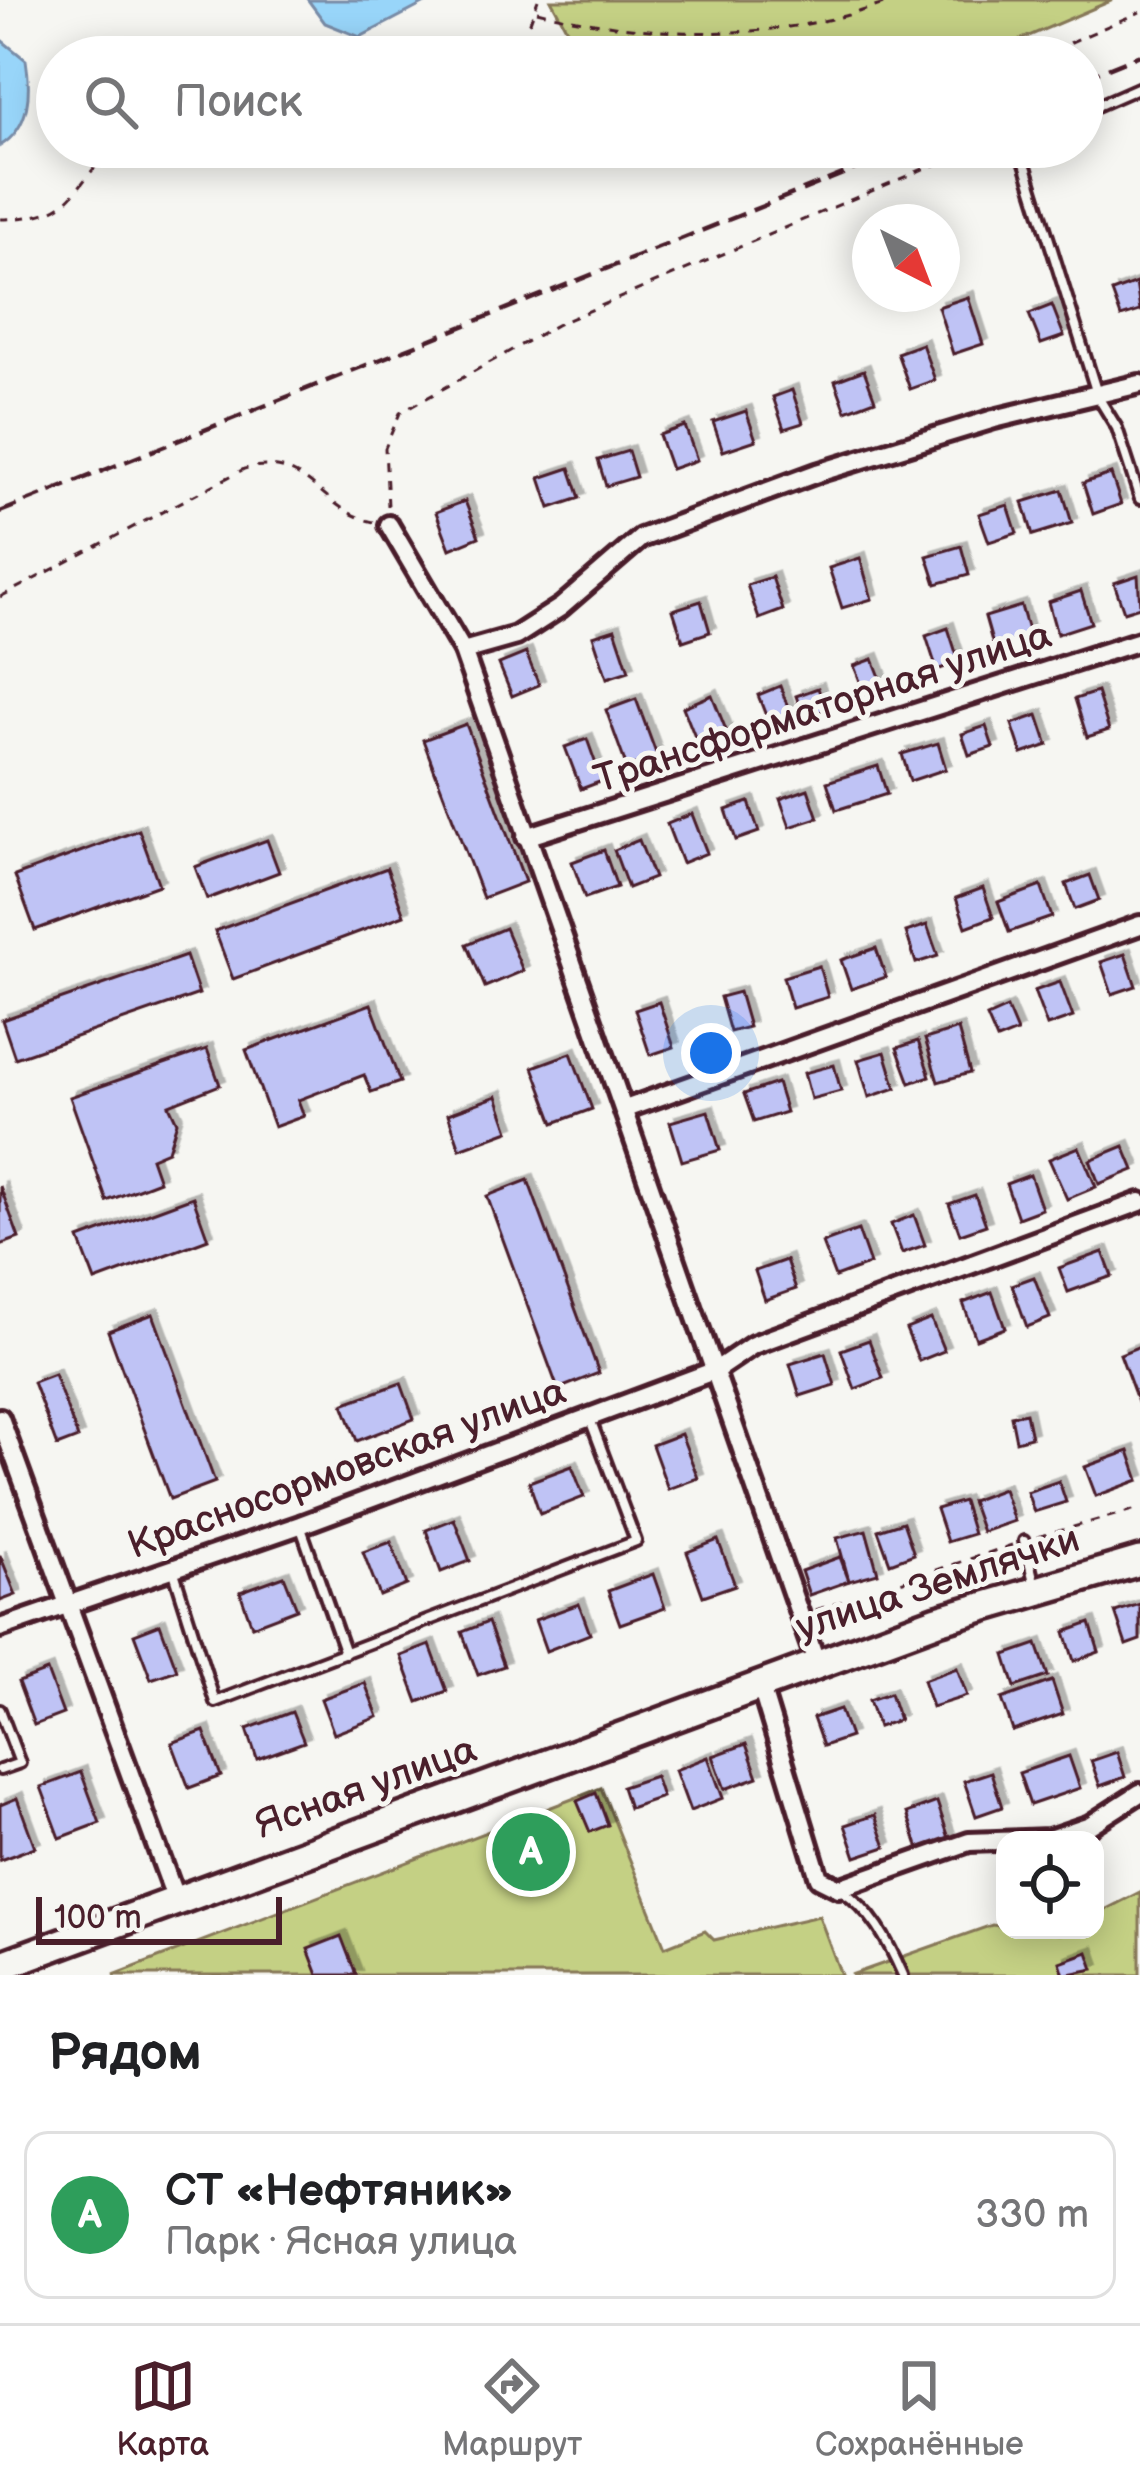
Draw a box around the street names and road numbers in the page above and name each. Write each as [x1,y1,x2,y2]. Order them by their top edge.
street label: Трансформаторная улица [589,612,1057,804]
street label: Красносормовская улица [122,1368,572,1570]
street label: улица Землячки [790,1516,1086,1652]
street label: Ясная улица [249,1726,483,1850]

